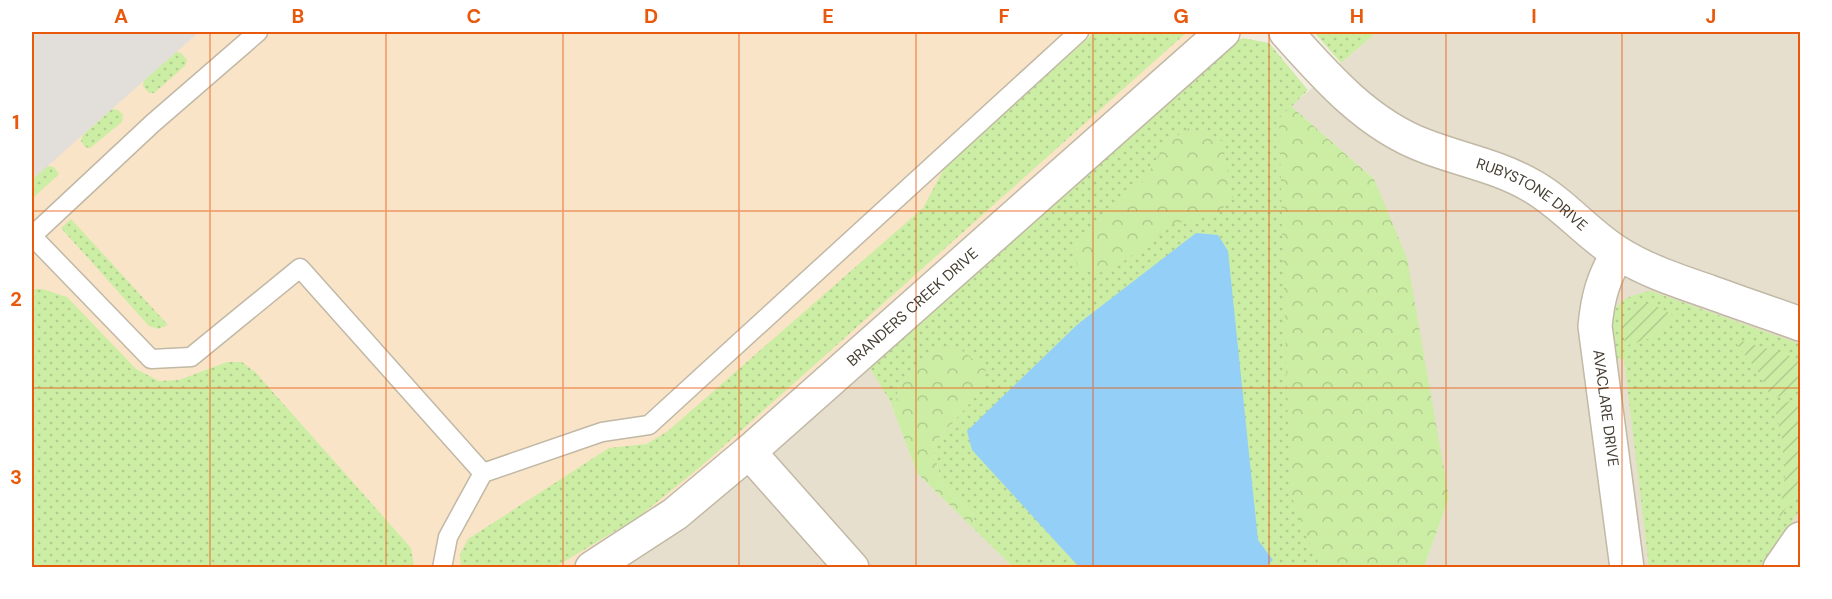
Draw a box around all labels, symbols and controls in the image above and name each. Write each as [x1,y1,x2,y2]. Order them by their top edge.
text: A [114,3,128,29]
text: B [292,3,304,29]
text: C [467,3,481,29]
text: D [644,3,658,29]
text: E [822,3,834,29]
text: F [998,3,1010,29]
text: G [1173,3,1189,29]
text: H [1350,3,1364,29]
text: I [1531,3,1537,29]
text: J [1706,3,1716,29]
text: 1 [12,109,20,135]
street label: RUBYSTONE DRIVE [1474,153,1592,235]
street label: BRANDERS CREEK DRIVE [842,243,983,371]
text: 2 [10,286,22,312]
street label: AVACLARE DRIVE [1588,348,1623,468]
text: 3 [10,464,22,490]

